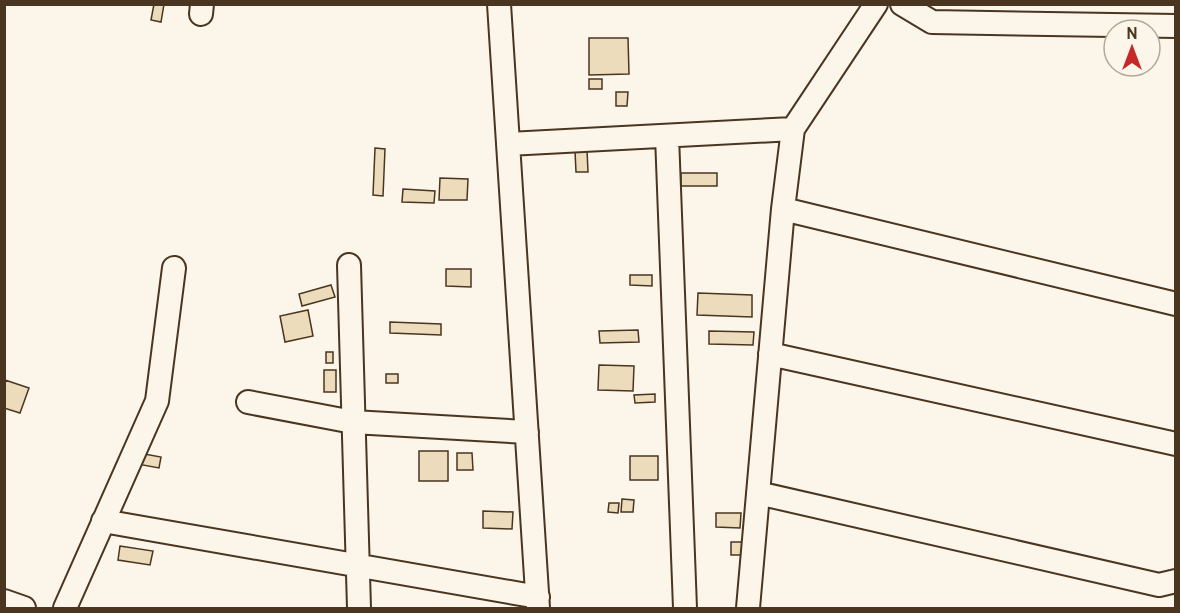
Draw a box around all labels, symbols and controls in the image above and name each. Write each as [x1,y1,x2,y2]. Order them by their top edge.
north arrow [1102,18,1162,78]
text: N [1126,25,1138,45]

